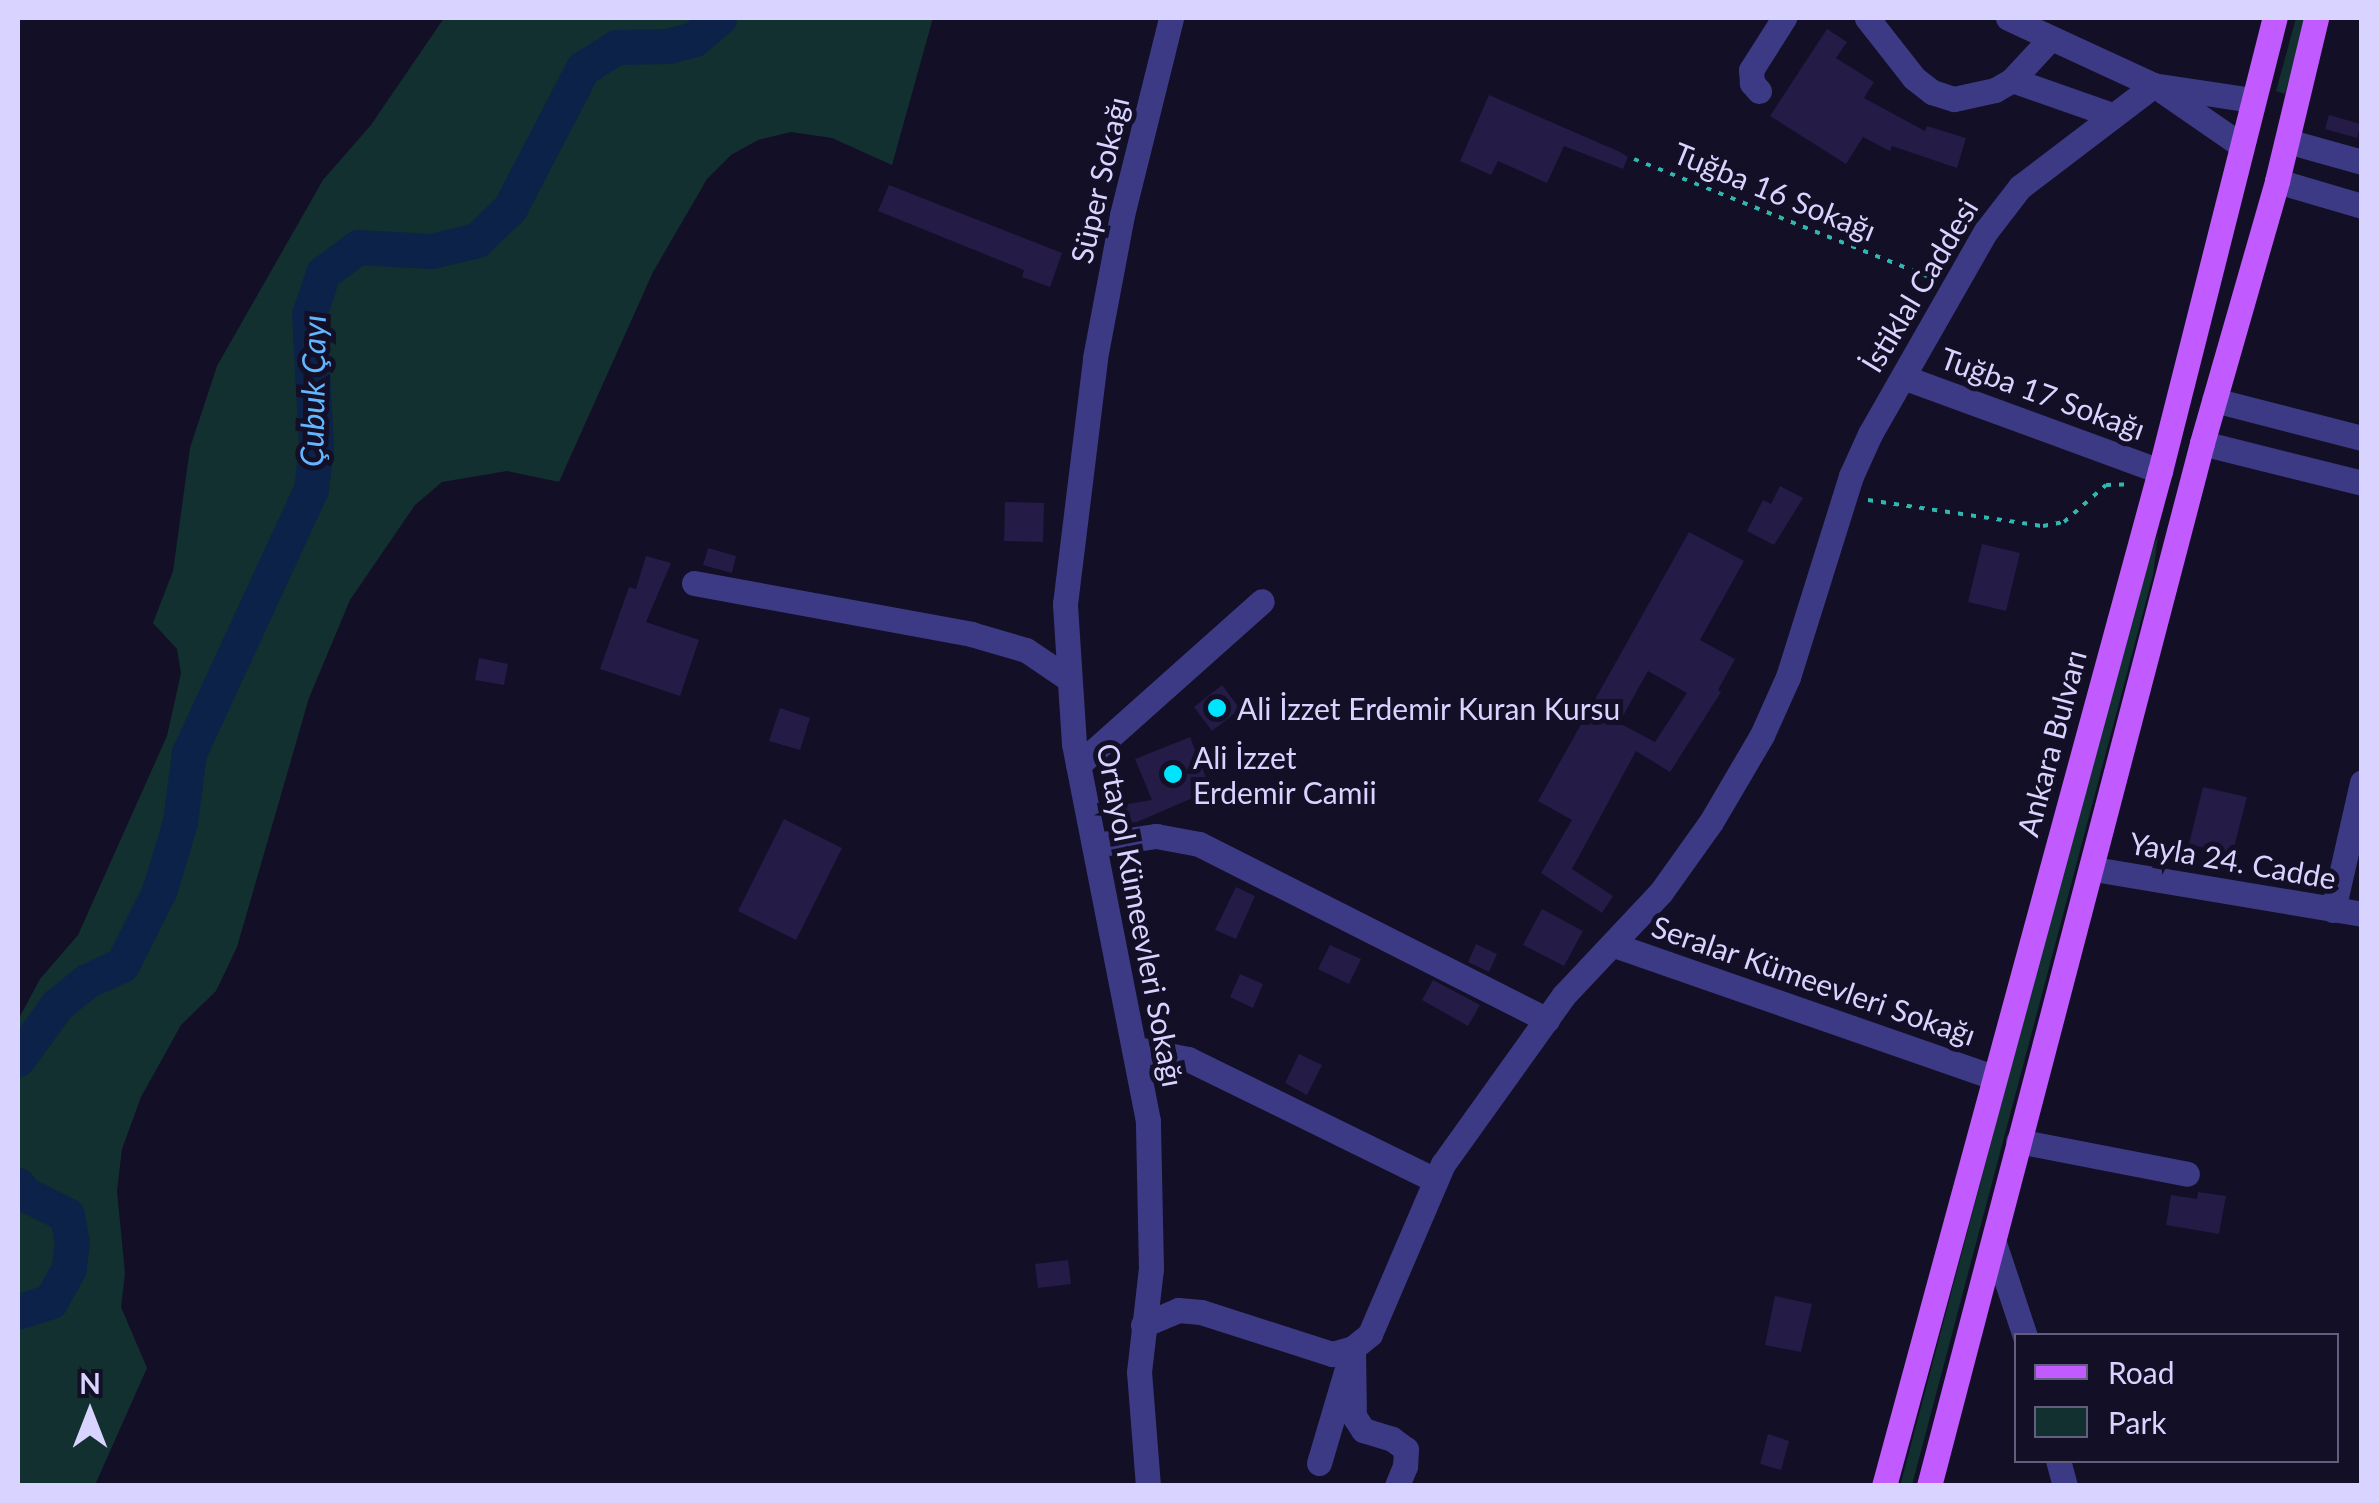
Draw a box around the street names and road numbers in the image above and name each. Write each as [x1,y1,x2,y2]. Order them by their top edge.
street label: Süper Sokağı [1062,93,1136,267]
street label: Tuğba 16 Sokağı [1669,134,1881,248]
street label: İstiklal Caddesi [1853,192,1985,378]
street label: Tuğba 17 Sokağı [1936,339,2150,447]
street label: Ankara Bulvarı [2009,646,2093,840]
street label: Ortayol Kümeevleri Sokağı [1090,740,1192,1090]
street label: Yayla 24. Cadde [2127,824,2339,896]
street label: Seralar Kümeevleri Sokağı [1647,908,1981,1052]

